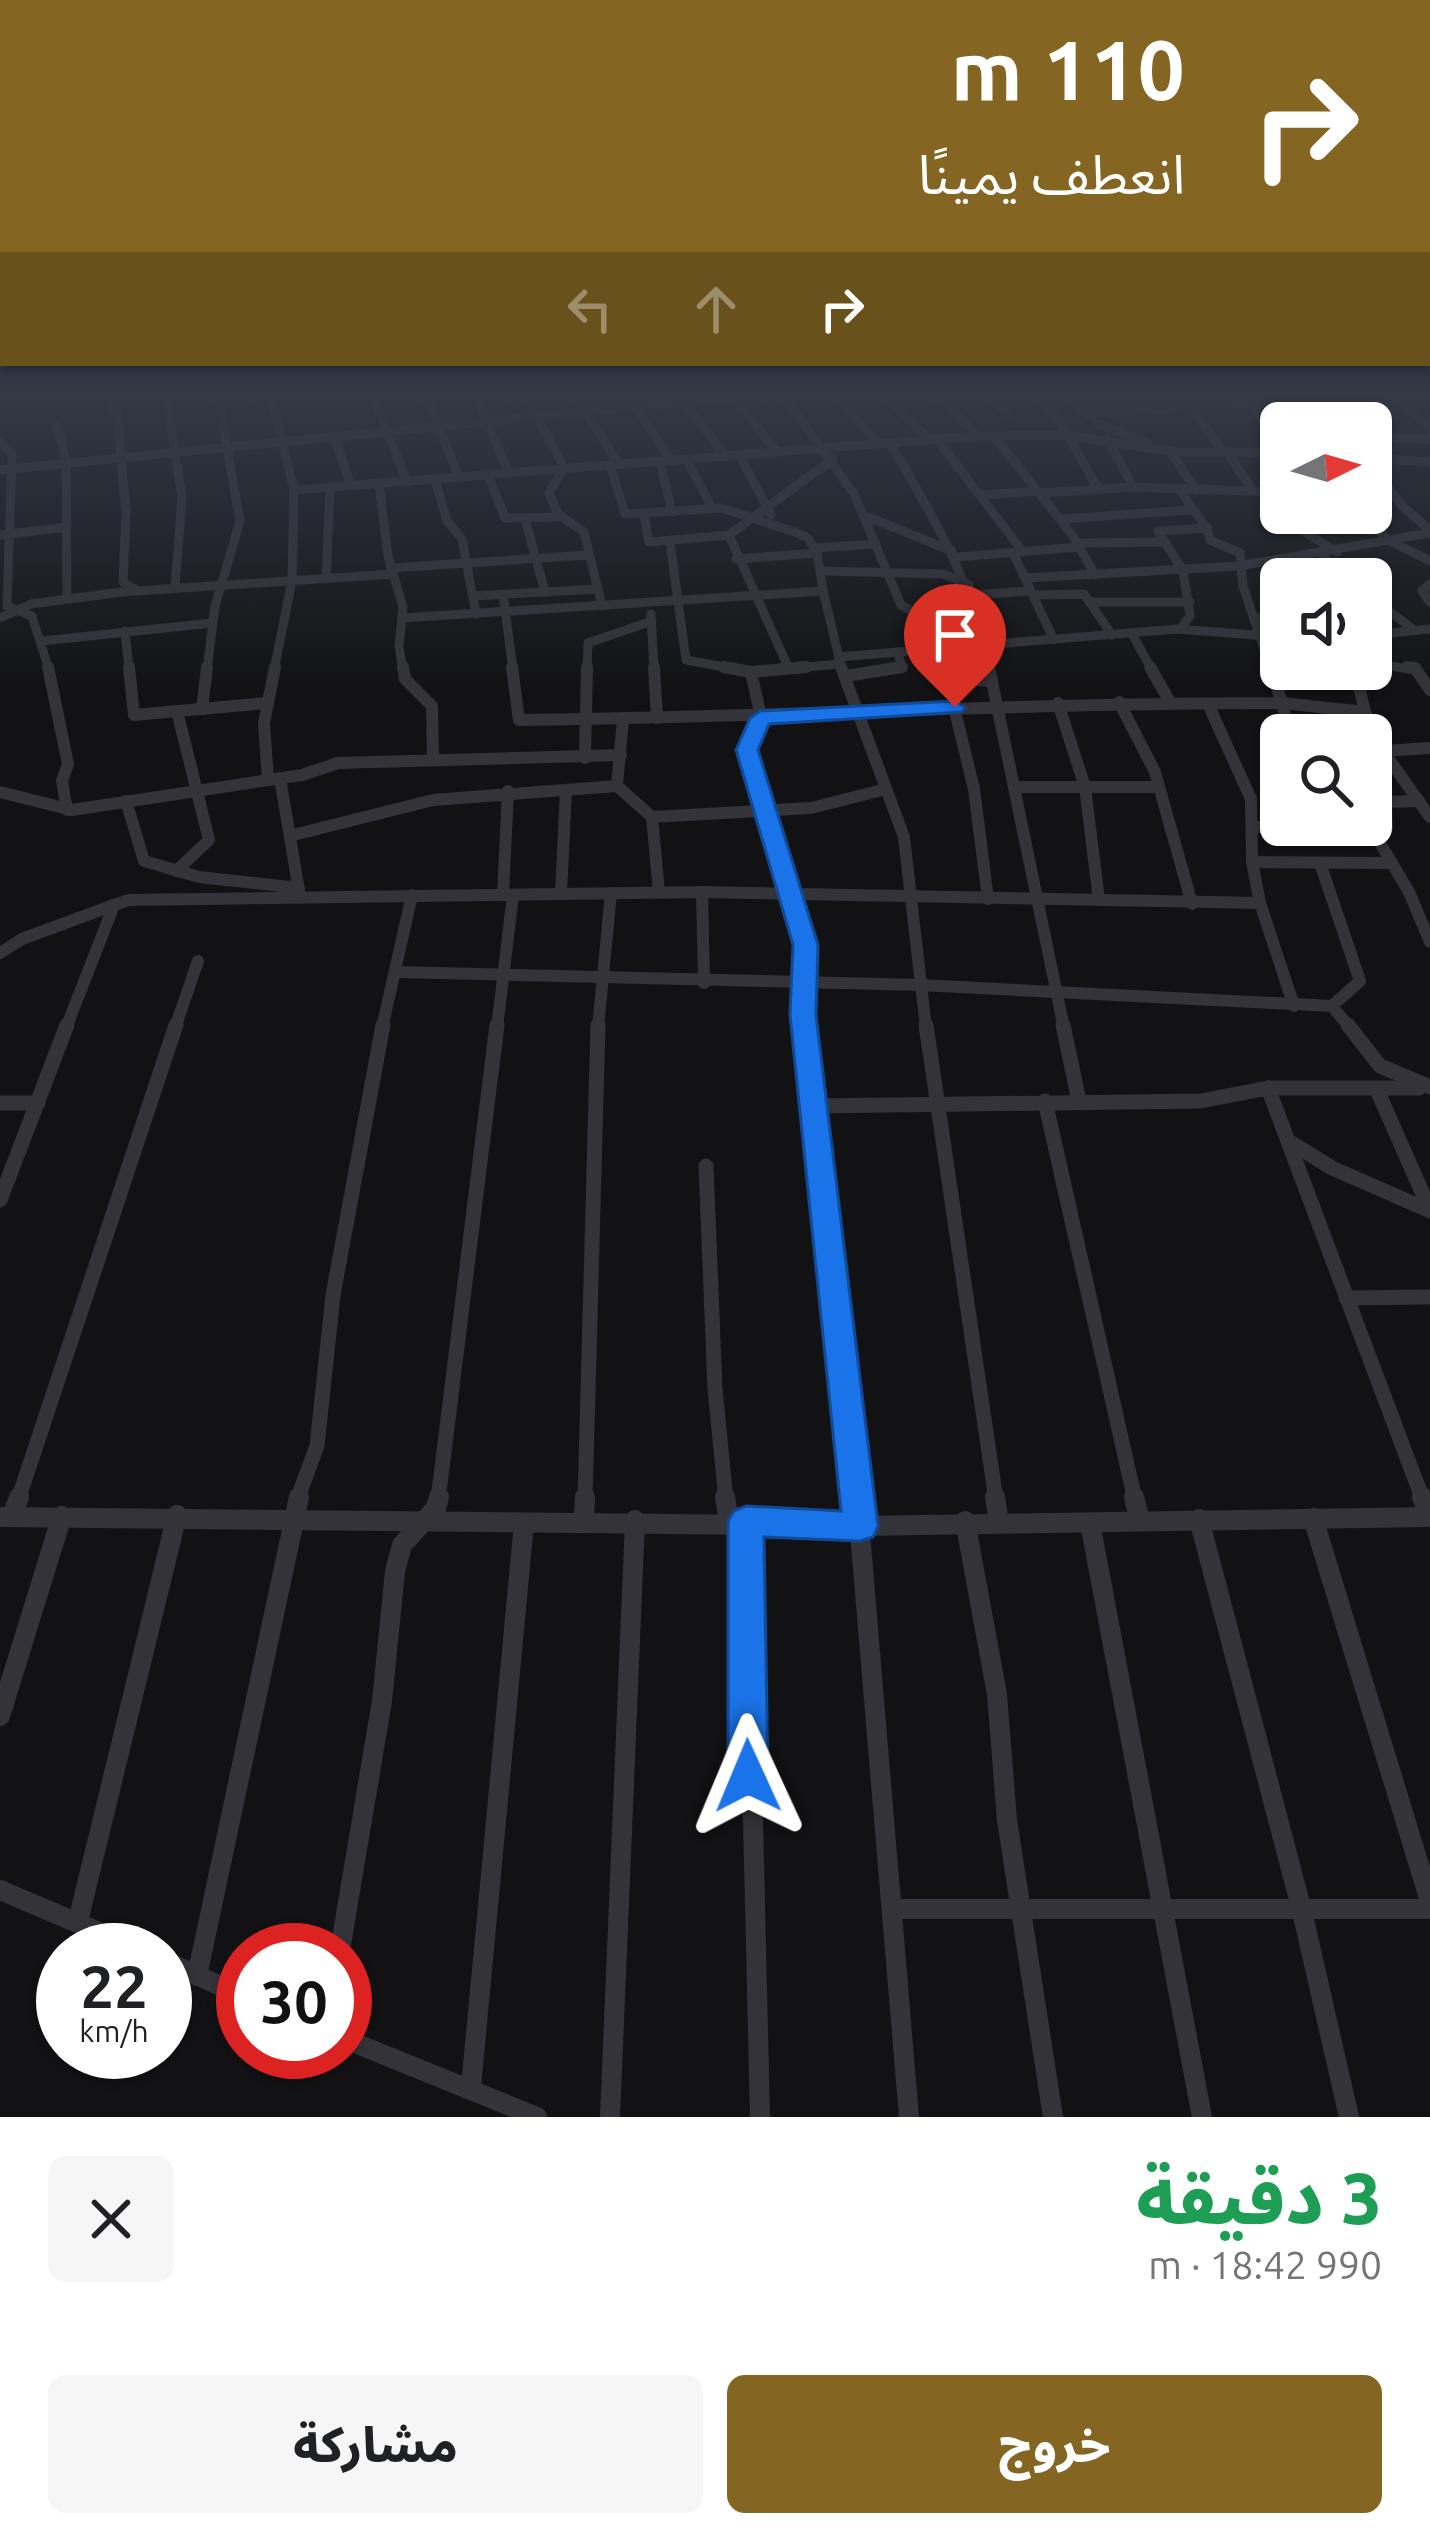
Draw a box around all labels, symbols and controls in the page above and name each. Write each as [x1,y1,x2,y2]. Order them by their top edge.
text: 110 m [951,22,1185,116]
icon: right [1227,48,1383,204]
text: انعطف يمينًا [918,144,1185,204]
icon: left [557,276,623,342]
icon: ahead [683,276,749,342]
icon: right [809,276,875,342]
north arrow [1260,402,1392,534]
map controls [1260,402,1392,846]
button: sound [1260,558,1392,690]
pin [904,584,1006,707]
icon: arrive [922,602,988,668]
button: search [1260,714,1392,846]
position arrow [685,1713,811,1839]
speed limit sign: 30 [216,1923,372,2079]
text: 22 [80,1952,148,2019]
text: km/h [79,2014,149,2048]
button: close [48,2156,174,2282]
text: 3 دقيقة [1136,2157,1382,2238]
text: 990 m · 18:42 [1148,2243,1382,2286]
button: مشاركة [48,2375,703,2513]
button: خروج [727,2375,1382,2513]

